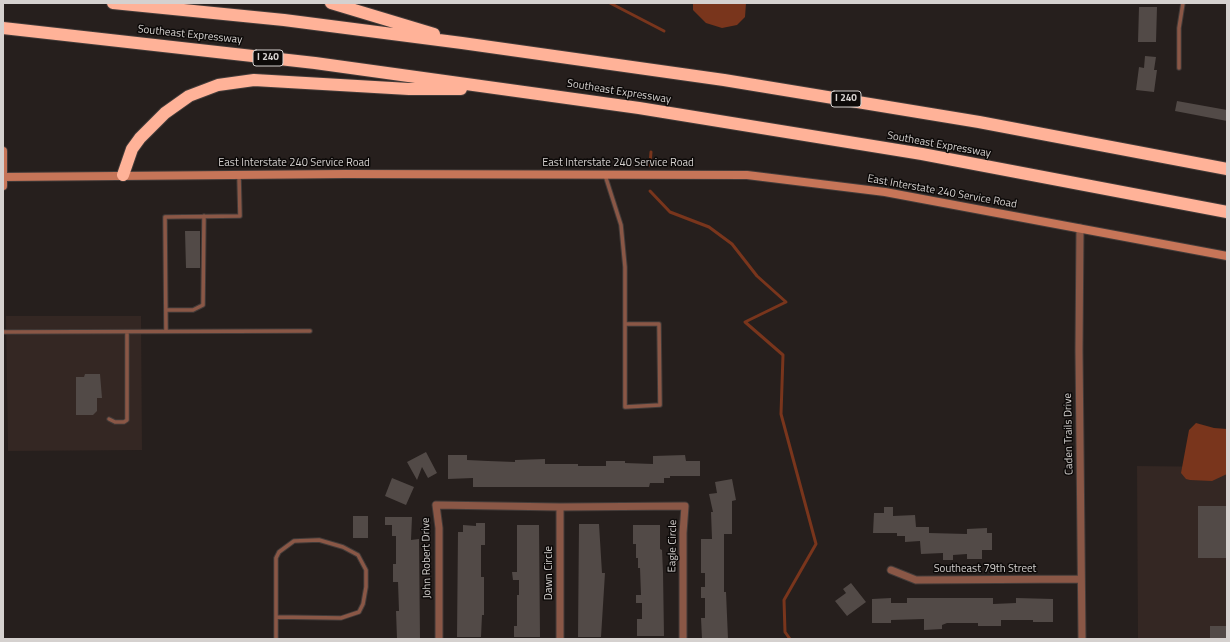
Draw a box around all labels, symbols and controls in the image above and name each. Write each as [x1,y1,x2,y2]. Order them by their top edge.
street label: Southeast Expressway [137,23,243,47]
road number: I 240 [253,50,283,66]
street label: Southeast Expressway [566,77,672,107]
road number: I 240 [831,91,861,107]
street label: Southeast Expressway [886,129,992,161]
street label: East Interstate 240 Service Road [218,156,370,170]
street label: East Interstate 240 Service Road [542,156,694,170]
street label: East Interstate 240 Service Road [866,172,1018,212]
street label: Caden Trails Drive [1062,393,1076,475]
street label: John Robert Drive [420,517,434,599]
street label: Eagle Circle [666,520,680,572]
street label: Dawn Circle [542,546,556,600]
street label: Southeast 79th Street [934,562,1036,576]

